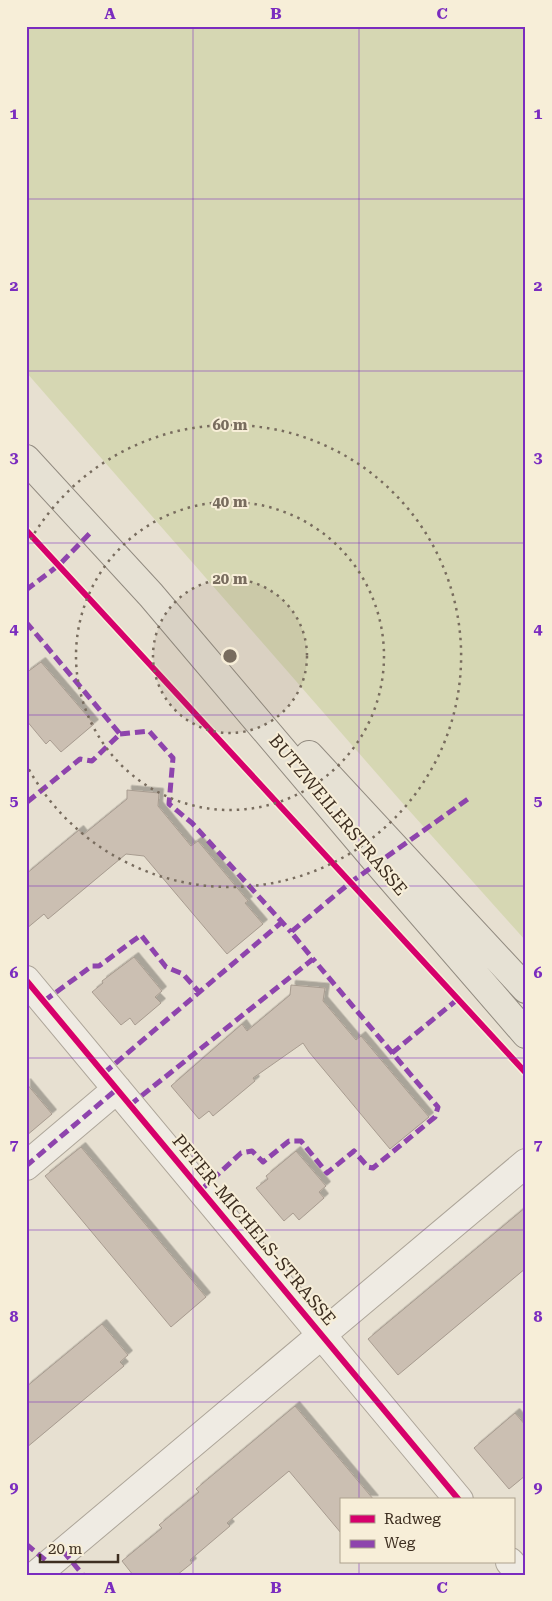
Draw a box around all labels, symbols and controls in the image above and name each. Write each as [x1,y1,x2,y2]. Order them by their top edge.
text: A [104,4,116,23]
text: B [270,4,282,23]
text: C [436,4,448,23]
text: 1 [10,104,19,123]
text: 1 [534,104,543,123]
text: 2 [10,276,19,295]
text: 2 [534,276,543,295]
text: 60 m [212,416,248,434]
text: 3 [10,448,19,467]
text: 3 [534,448,543,467]
text: 40 m [212,493,248,511]
text: 20 m [212,570,248,588]
text: 4 [10,619,19,638]
text: 4 [534,619,543,638]
centre of rings [221,647,239,665]
street label: BUTZWEILERSTRASSE [265,730,412,899]
text: 5 [10,791,19,810]
text: 5 [534,791,543,810]
text: 6 [10,963,19,982]
text: 6 [534,963,543,982]
street label: PETER-MICHELS-STRASSE [168,1130,340,1329]
text: 7 [10,1135,19,1154]
text: 7 [534,1135,543,1154]
text: 8 [10,1307,19,1326]
text: 8 [534,1307,543,1326]
text: 9 [10,1478,19,1497]
text: 9 [534,1478,543,1497]
legend [340,1498,514,1564]
text: Radweg [384,1510,441,1528]
scale bar [40,1531,118,1563]
text: Weg [384,1534,416,1552]
text: 20 m [48,1540,83,1558]
text: A [104,1578,116,1597]
text: B [270,1578,282,1597]
text: C [436,1578,448,1597]

